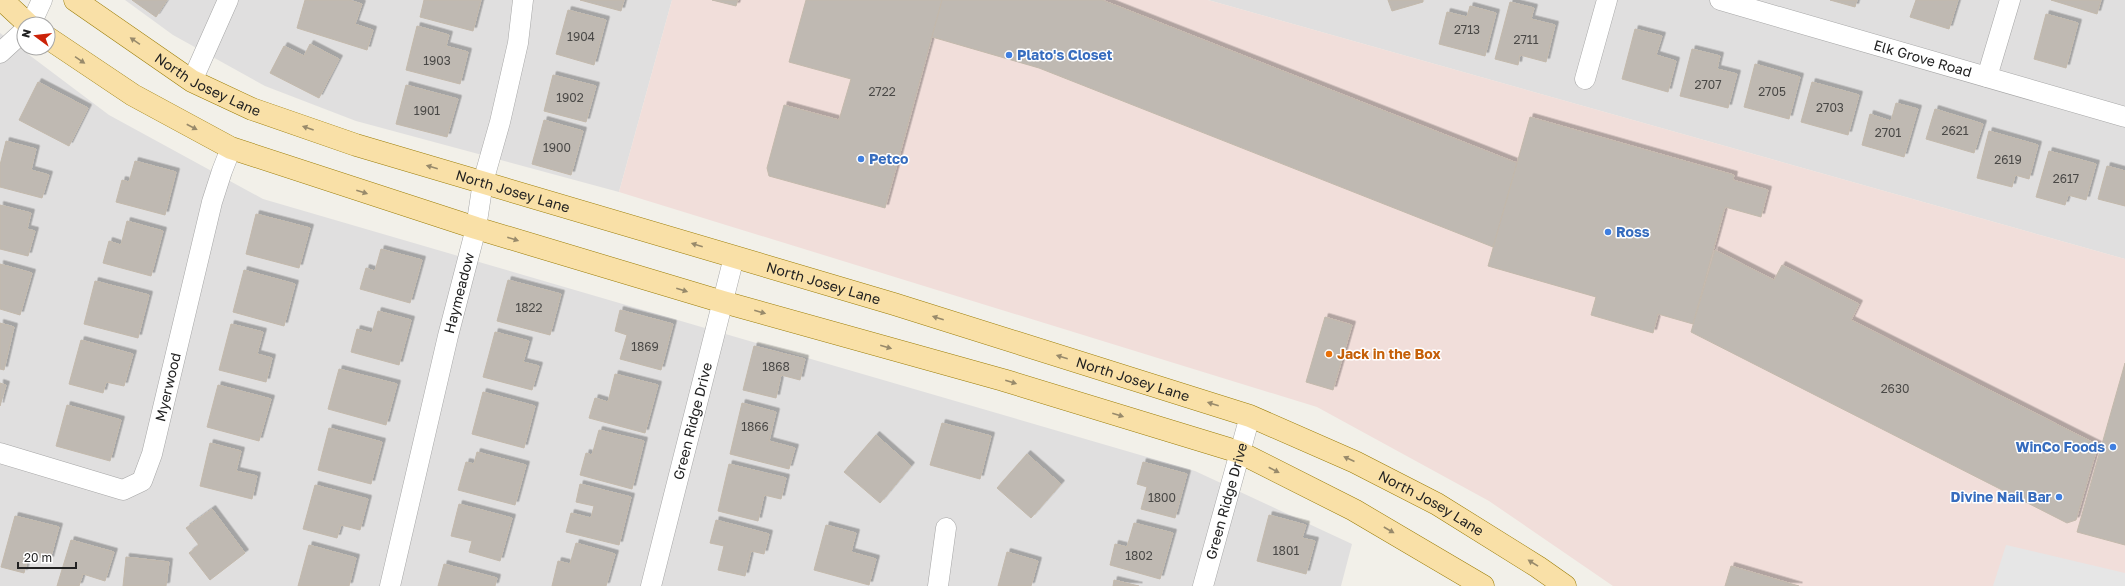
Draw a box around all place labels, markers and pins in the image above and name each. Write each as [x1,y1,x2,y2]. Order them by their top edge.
place label: Plato's Closet [1017,46,1113,63]
marker: Plato's Closet [1004,50,1014,60]
place label: Petco [869,150,909,167]
marker: Petco [856,154,866,164]
place label: Ross [1616,223,1650,240]
marker: Ross [1603,227,1613,237]
place label: Jack in the Box [1337,345,1441,362]
marker: Jack in the Box [1324,349,1334,359]
place label: WinCo Foods [2015,438,2105,455]
marker: WinCo Foods [2108,442,2118,452]
place label: Divine Nail Bar [1950,488,2052,505]
marker: Divine Nail Bar [2054,492,2064,502]

